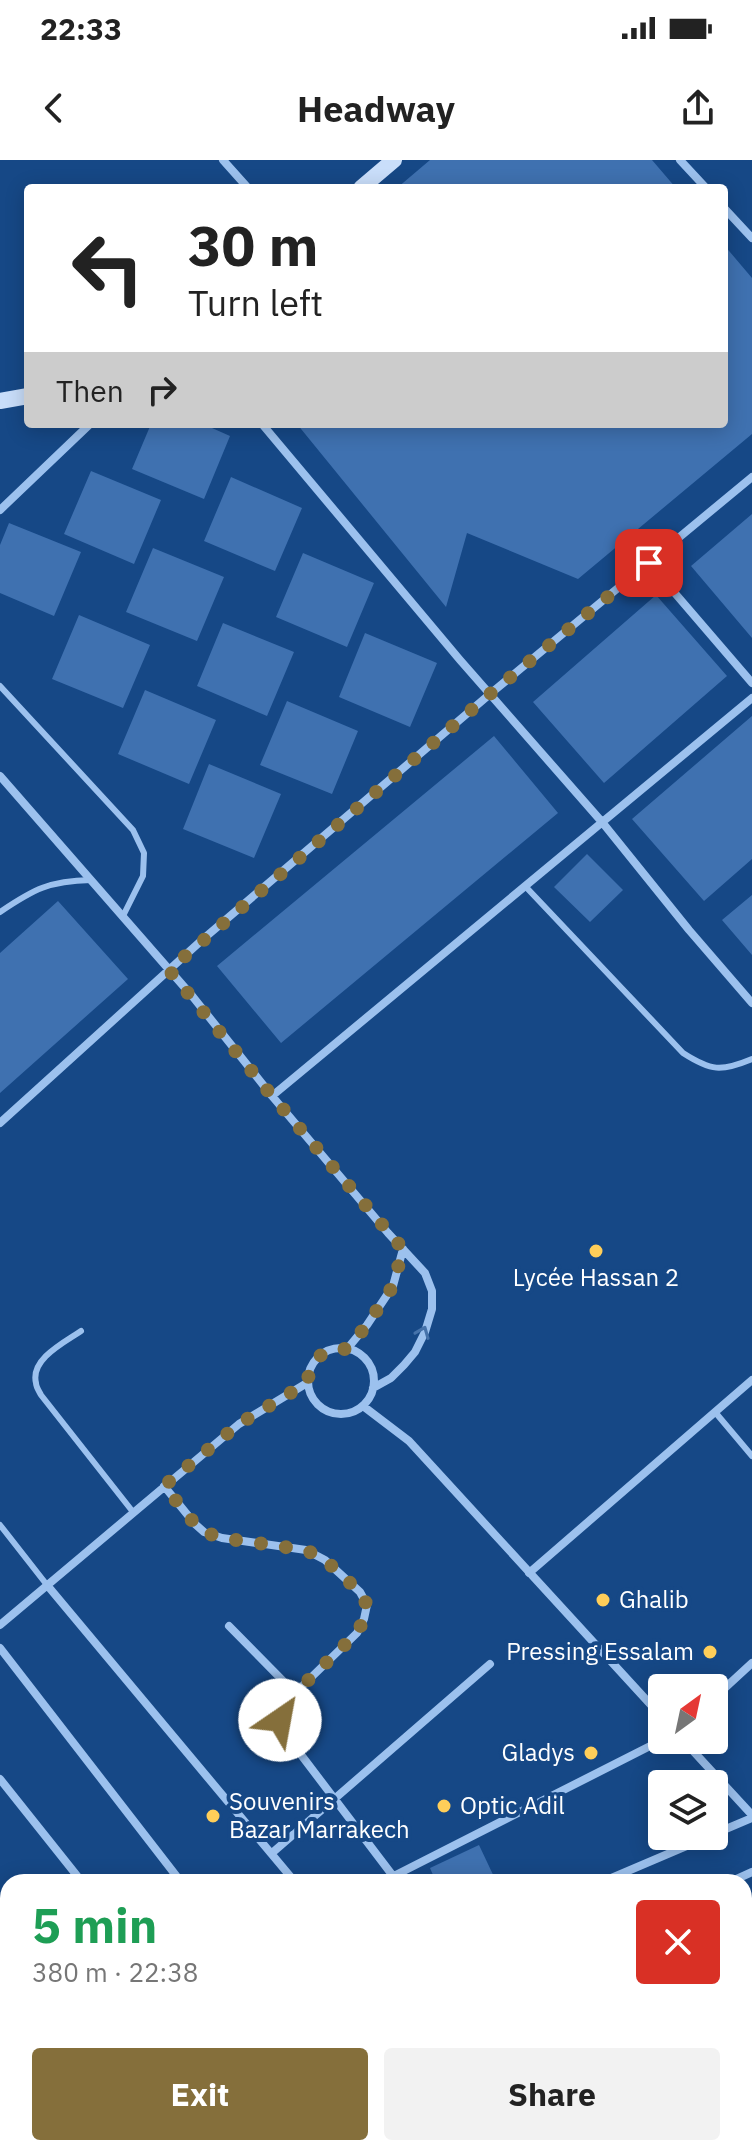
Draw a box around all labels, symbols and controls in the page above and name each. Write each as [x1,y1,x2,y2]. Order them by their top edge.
text: 22:33 [40,9,122,48]
text: Headway [297,85,455,132]
icon: back [32,86,76,130]
icon: share [676,86,720,130]
text: 30 m [188,209,318,281]
icon: left [56,216,160,320]
text: Turn left [188,279,323,326]
icon: right [140,368,184,412]
text: Then [56,371,124,410]
pin [615,529,683,597]
icon: arrive [627,541,671,585]
marker: Lycée Hassan 2 [587,1242,605,1260]
place label: Lycée Hassan 2 [513,1261,679,1293]
one-way arrow [414,1326,430,1340]
place label: Ghalib [619,1583,689,1615]
marker: Ghalib [594,1591,612,1609]
place label: Pressing Essalam [506,1635,694,1667]
marker: Pressing Essalam [701,1643,719,1661]
north arrow [648,1674,728,1754]
map controls [648,1674,728,1850]
position arrow [238,1678,322,1762]
place label: Gladys [501,1736,575,1768]
marker: Gladys [582,1744,600,1762]
button: layers [648,1770,728,1850]
place label: Souvenirs Bazar Marrakech [229,1785,410,1845]
place label: Optic Adil [460,1789,565,1821]
marker: Optic Adil [435,1797,453,1815]
marker: Souvenirs Bazar Marrakech [204,1807,222,1825]
text: 5 min [32,1894,157,1956]
button: close [636,1900,720,1984]
text: 380 m · 22:38 [32,1955,198,1989]
button: Exit [32,2048,368,2140]
button: Share [384,2048,720,2140]

